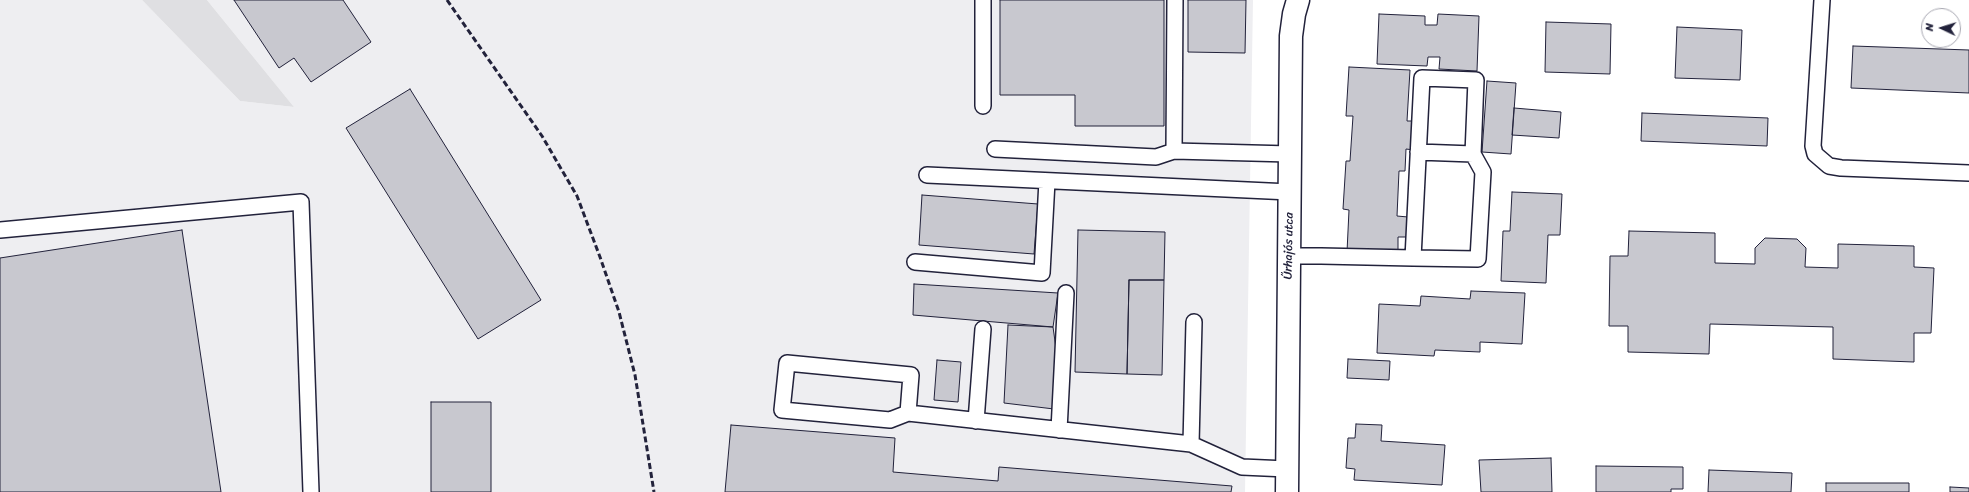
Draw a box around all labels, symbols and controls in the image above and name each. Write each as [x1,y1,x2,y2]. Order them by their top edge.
north arrow [1921,8,1961,48]
text: N [1920,23,1939,32]
street label: Űrhajós utca [1281,212,1297,280]

